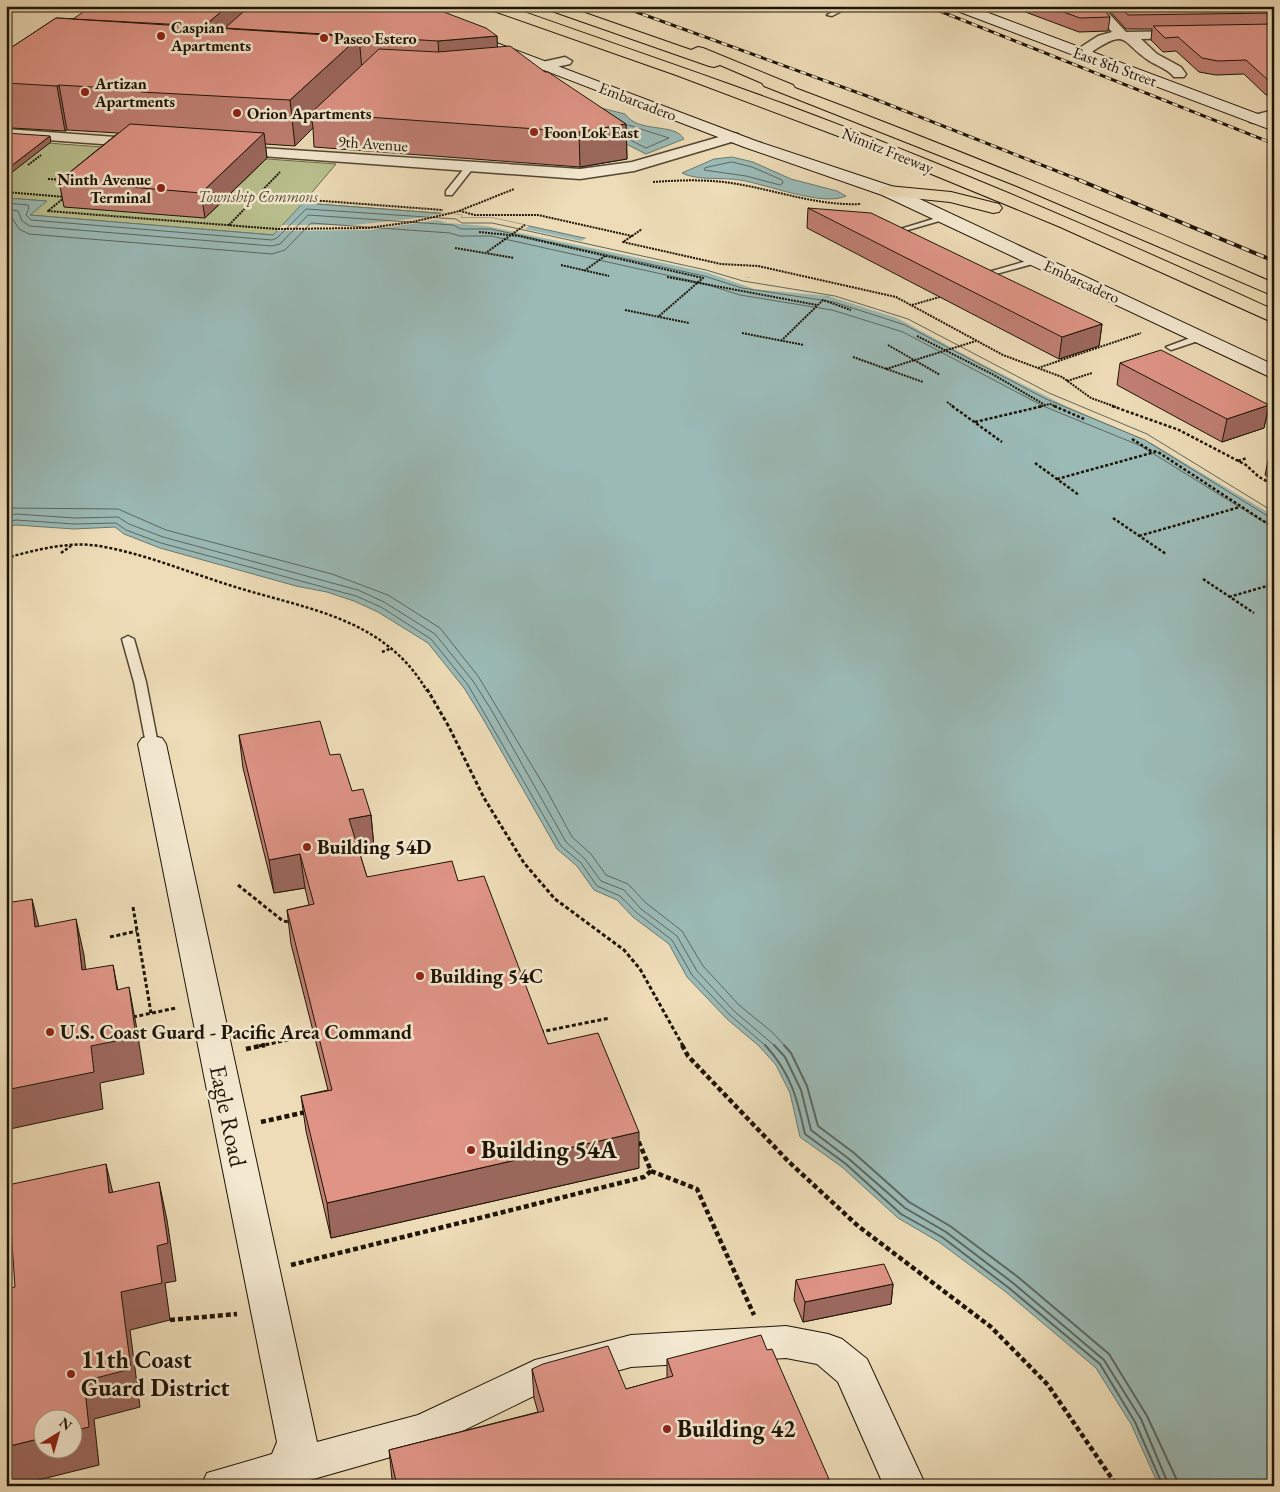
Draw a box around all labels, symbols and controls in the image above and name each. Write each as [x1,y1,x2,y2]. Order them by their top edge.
place label: Caspian Apartments [170,17,251,56]
place label: Paseo Estero [334,28,417,49]
marker: Caspian Apartments [155,30,167,42]
marker: Paseo Estero [318,32,330,44]
street label: East 8th Street [1070,42,1160,91]
place label: Artizan Apartments [94,73,175,112]
street label: Embarcadero [596,77,680,126]
marker: Artizan Apartments [79,86,91,98]
place label: Orion Apartments [247,103,372,124]
marker: Orion Apartments [231,107,243,119]
place label: Foon Lok East [544,122,639,143]
street label: Nimitz Freeway [839,123,938,179]
marker: Foon Lok East [528,126,540,138]
street label: 9th Avenue [337,131,409,156]
place label: Ninth Avenue Terminal [57,169,151,208]
marker: Ninth Avenue Terminal [155,182,167,194]
park label: Township Commons [198,186,319,207]
street label: Embarcadero [1040,255,1123,308]
place label: Building 54D [317,834,431,860]
marker: Building 54D [301,841,313,853]
place label: Building 54C [430,963,543,989]
marker: Building 54C [414,970,426,982]
place label: U.S. Coast Guard - Pacific Area Command [60,1019,412,1045]
marker: U.S. Coast Guard - Pacific Area Command [44,1026,56,1038]
street label: Eagle Road [203,1062,255,1170]
place label: Building 54A [481,1134,618,1166]
marker: Building 54A [465,1144,477,1156]
place label: 11th Coast Guard District [81,1344,230,1403]
marker: 11th Coast Guard District [65,1368,77,1380]
north arrow [32,1410,82,1460]
text: N [56,1413,76,1435]
place label: Building 42 [677,1413,796,1445]
marker: Building 42 [661,1423,673,1435]

